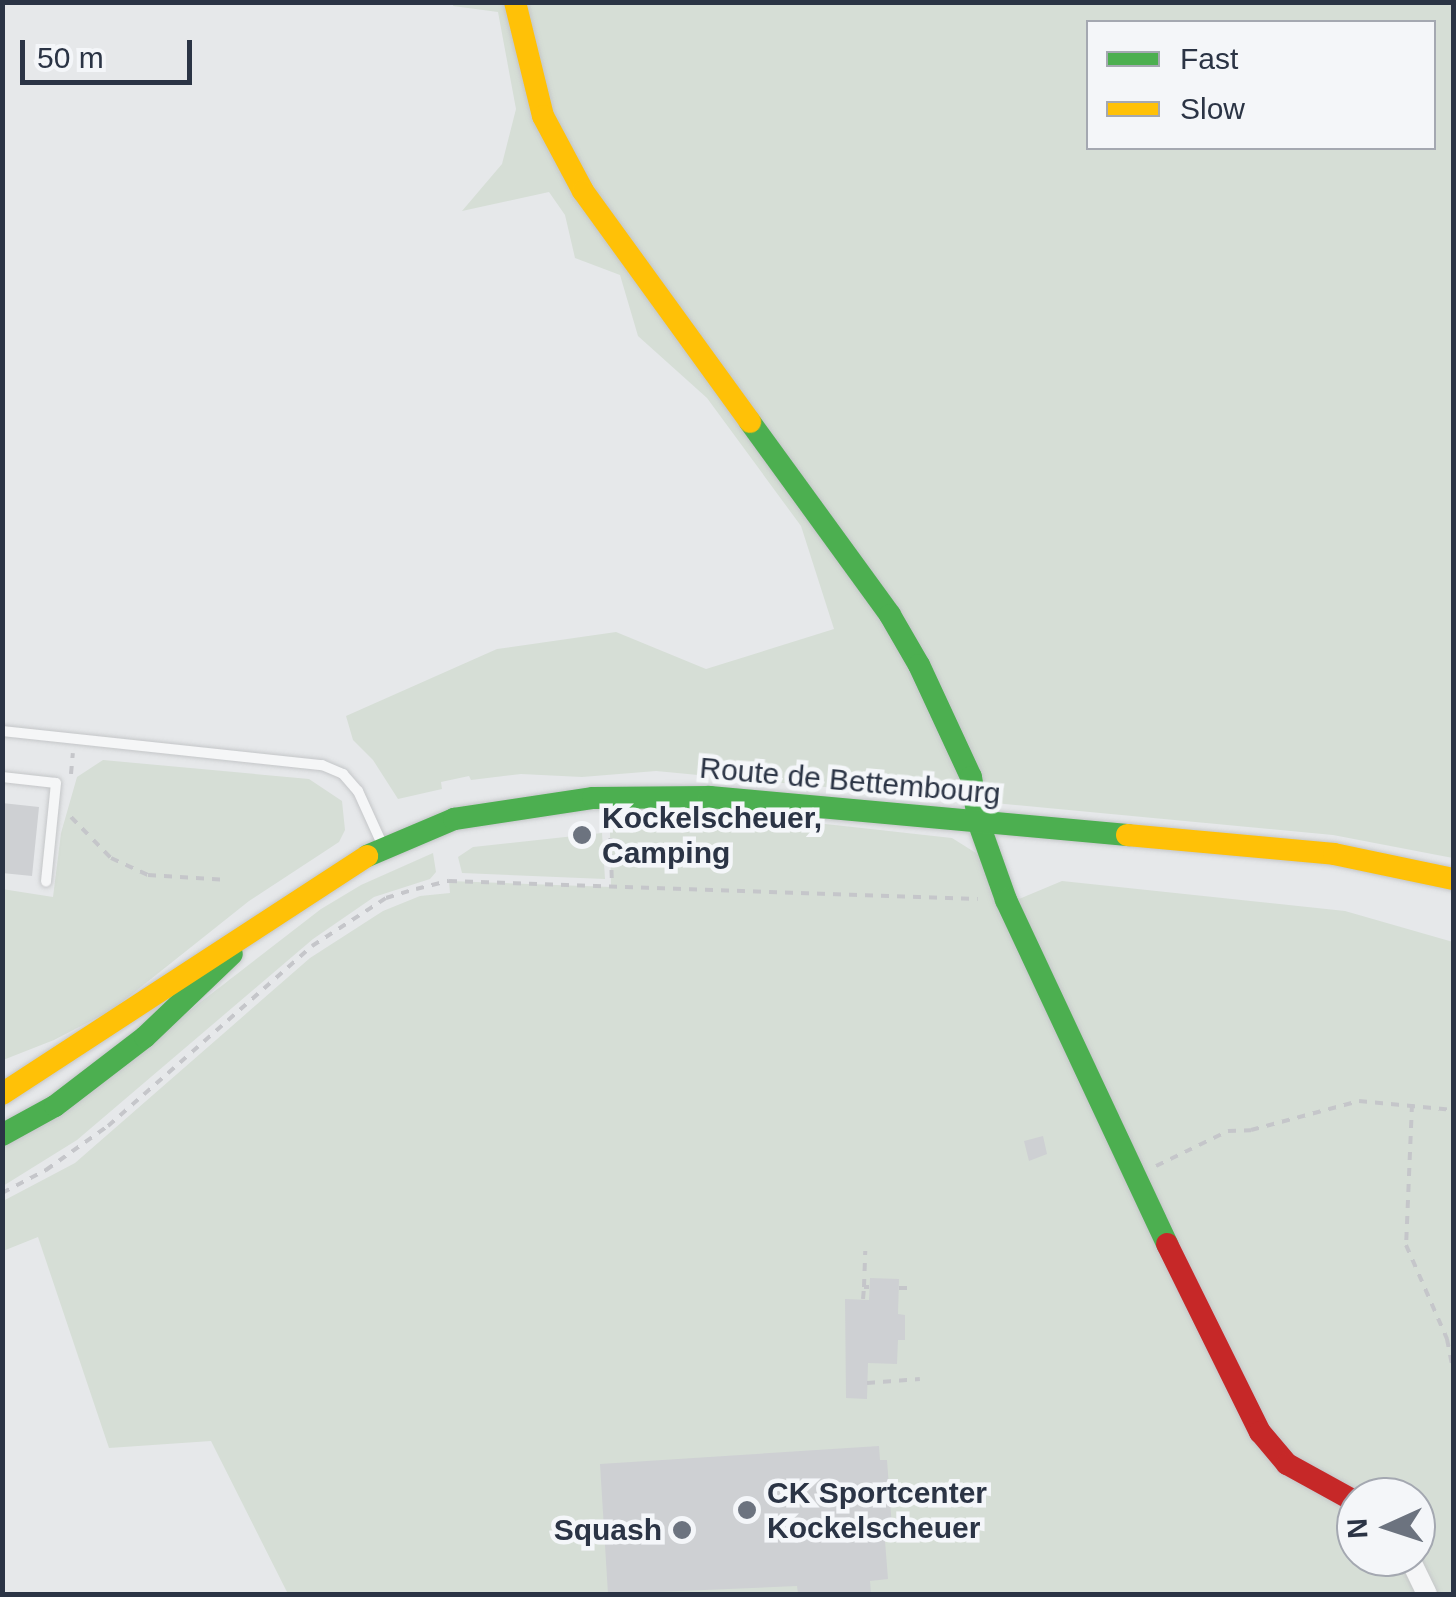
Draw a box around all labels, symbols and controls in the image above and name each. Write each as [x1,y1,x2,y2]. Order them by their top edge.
scale bar [25,20,198,82]
legend [1086,20,1436,150]
text: 50 m [37,41,104,74]
text: Fast [1180,42,1238,75]
text: Slow [1180,92,1245,125]
street label: Route de Bettembourg [698,750,1002,812]
place label: Kockelscheuer, Camping [602,800,822,870]
marker: Kockelscheuer, Camping [571,824,593,846]
place label: CK Sportcenter Kockelscheuer [767,1475,987,1546]
north arrow [1336,1477,1436,1577]
marker: CK Sportcenter Kockelscheuer [736,1499,758,1521]
place label: Squash [554,1512,662,1548]
text: N [1342,1518,1374,1539]
marker: Squash [671,1519,693,1541]

